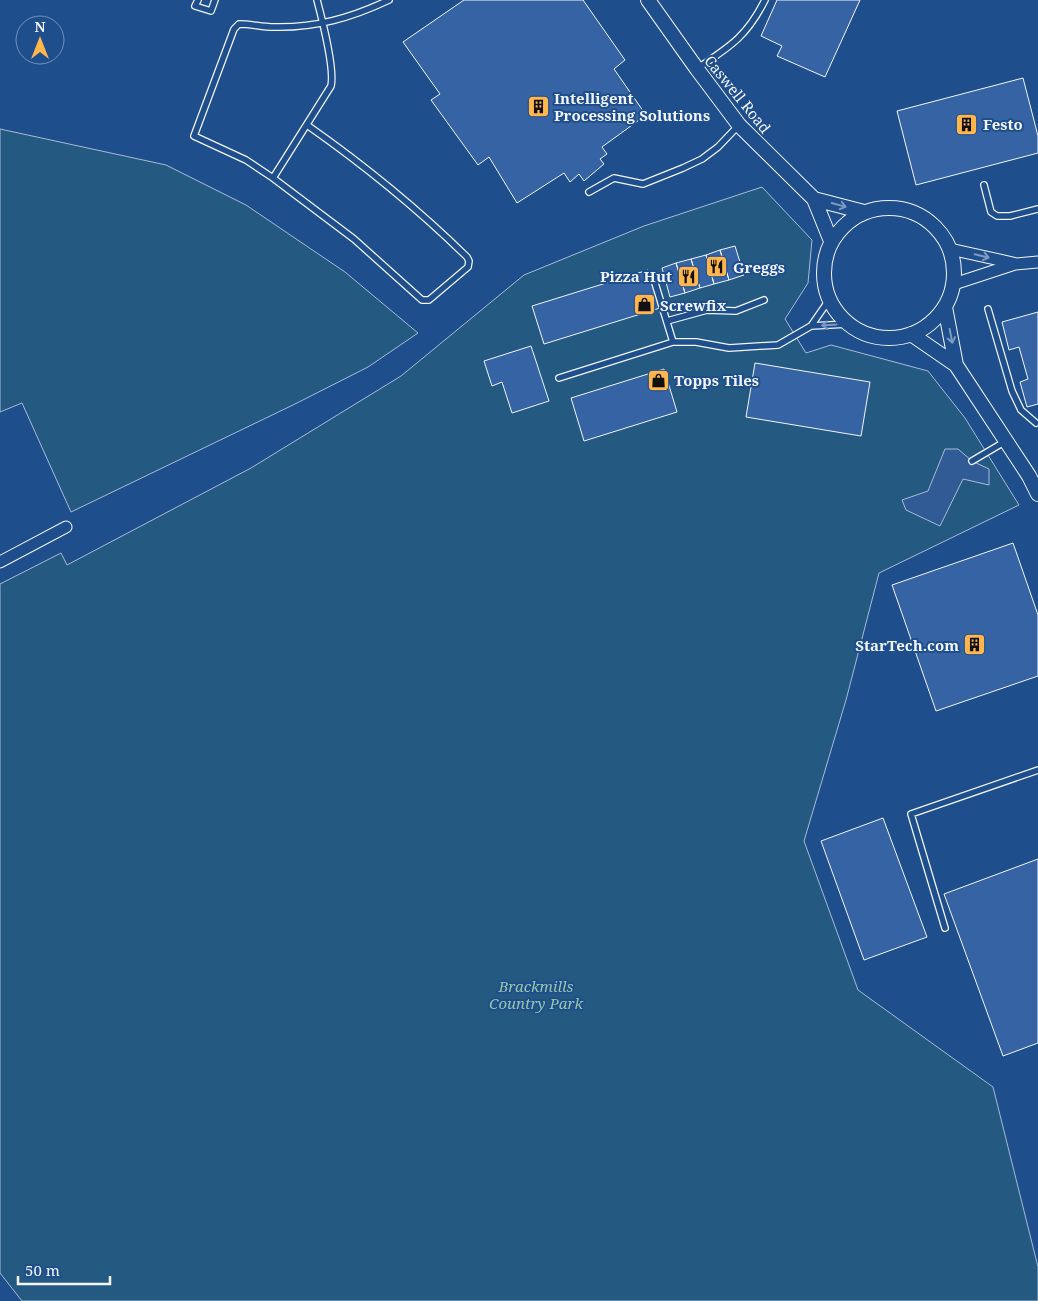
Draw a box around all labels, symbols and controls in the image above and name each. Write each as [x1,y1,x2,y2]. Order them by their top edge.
north arrow [15,15,65,65]
text: N [34,17,46,36]
street label: Caswell Road [700,51,776,137]
place label: Intelligent Processing Solutions [554,88,710,125]
building icon: Intelligent Processing Solutions [526,95,550,119]
building icon: Festo [955,112,979,136]
place label: Festo [983,114,1023,134]
one-way arrow [831,201,847,211]
one-way arrow [974,252,990,261]
restaurant icon: Greggs [705,255,729,279]
place label: Greggs [733,257,785,277]
restaurant icon: Pizza Hut [676,264,700,288]
place label: Pizza Hut [600,266,672,286]
shop icon: Screwfix [632,293,656,317]
place label: Screwfix [660,295,727,315]
one-way arrow [822,320,838,329]
one-way arrow [946,328,956,344]
shop icon: Topps Tiles [646,368,670,392]
place label: Topps Tiles [674,370,759,390]
building icon: StarTech.com [963,633,987,657]
place label: StarTech.com [855,635,959,655]
park label: Brackmills Country Park [489,976,583,1013]
scale bar [18,1254,110,1286]
text: 50 m [25,1260,60,1280]

